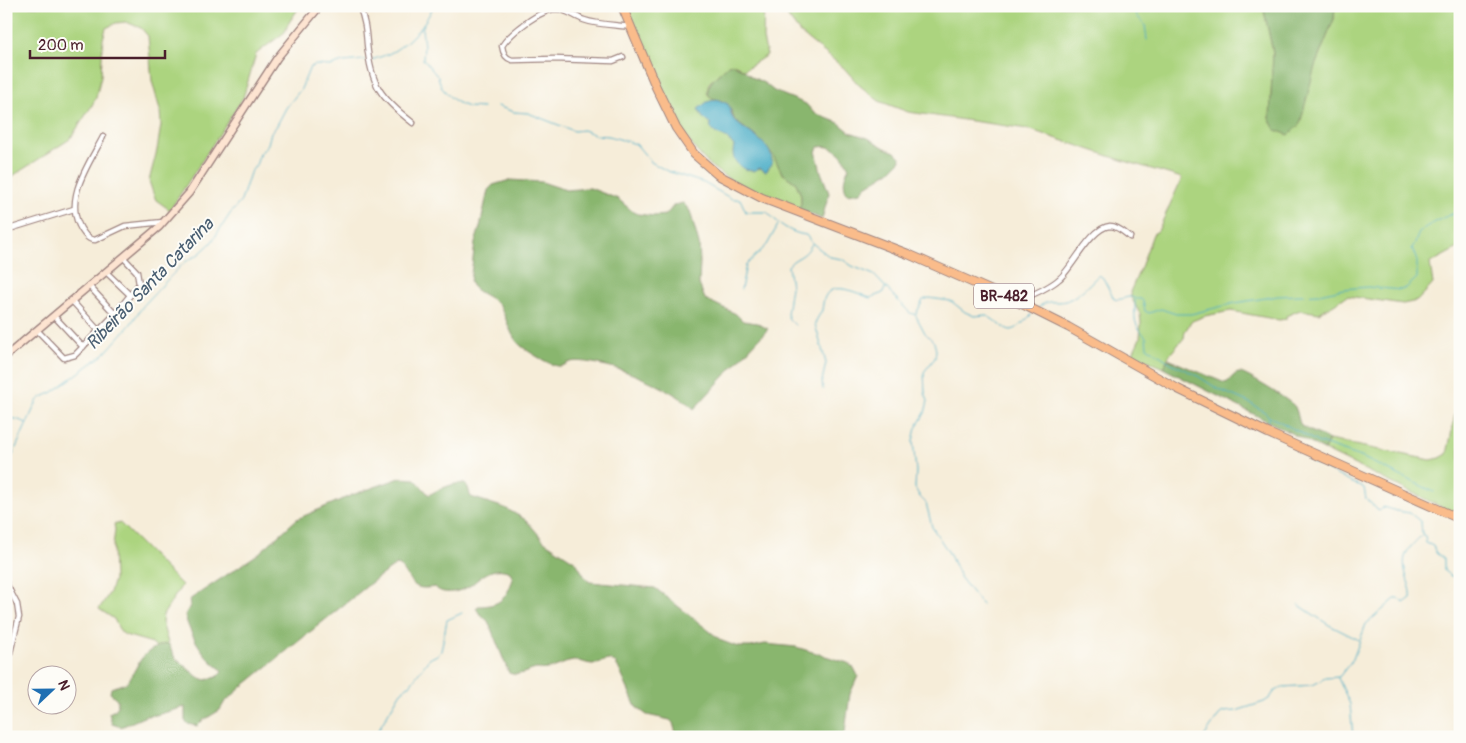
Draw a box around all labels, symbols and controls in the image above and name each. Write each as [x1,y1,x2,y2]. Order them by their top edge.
scale bar [30,28,165,60]
text: 200 m [38,36,83,55]
water label: Ribeirão Santa Catarina [81,212,220,355]
road number: BR-482 [974,284,1034,308]
north arrow [28,666,78,716]
text: N [54,678,73,693]

